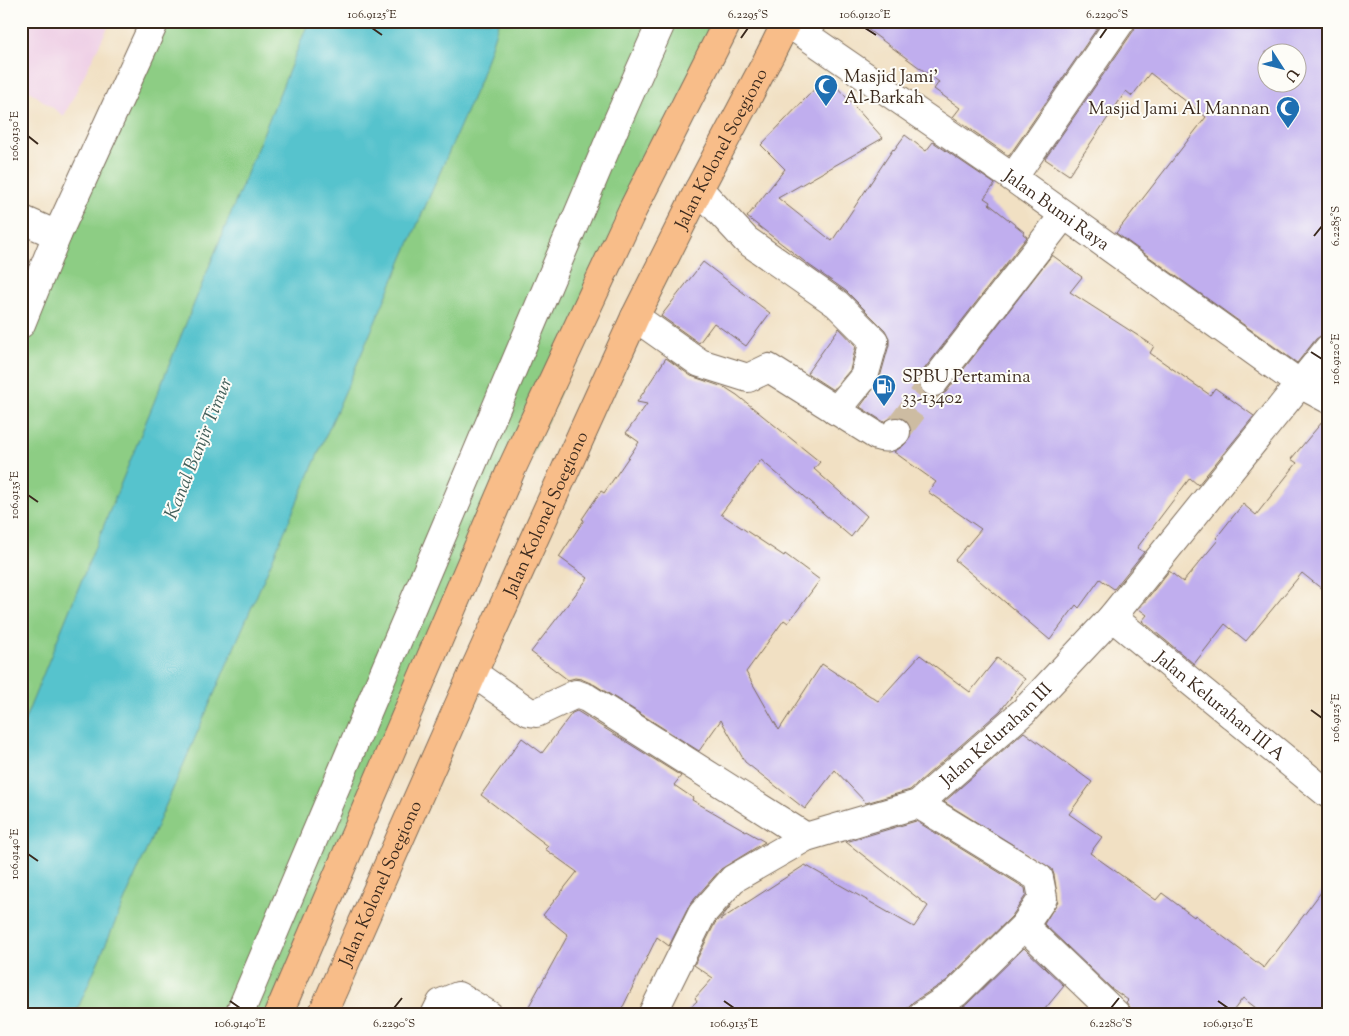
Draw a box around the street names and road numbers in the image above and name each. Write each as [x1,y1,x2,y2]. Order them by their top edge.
street label: Jalan Kolonel Soegiono [669,64,776,235]
street label: Jalan Bumi Raya [997,164,1114,258]
street label: Jalan Kolonel Soegiono [498,428,596,602]
street label: Jalan Kelurahan III A [1147,645,1290,769]
street label: Jalan Kelurahan III [935,678,1059,794]
street label: Jalan Kolonel Soegiono [334,797,430,972]

